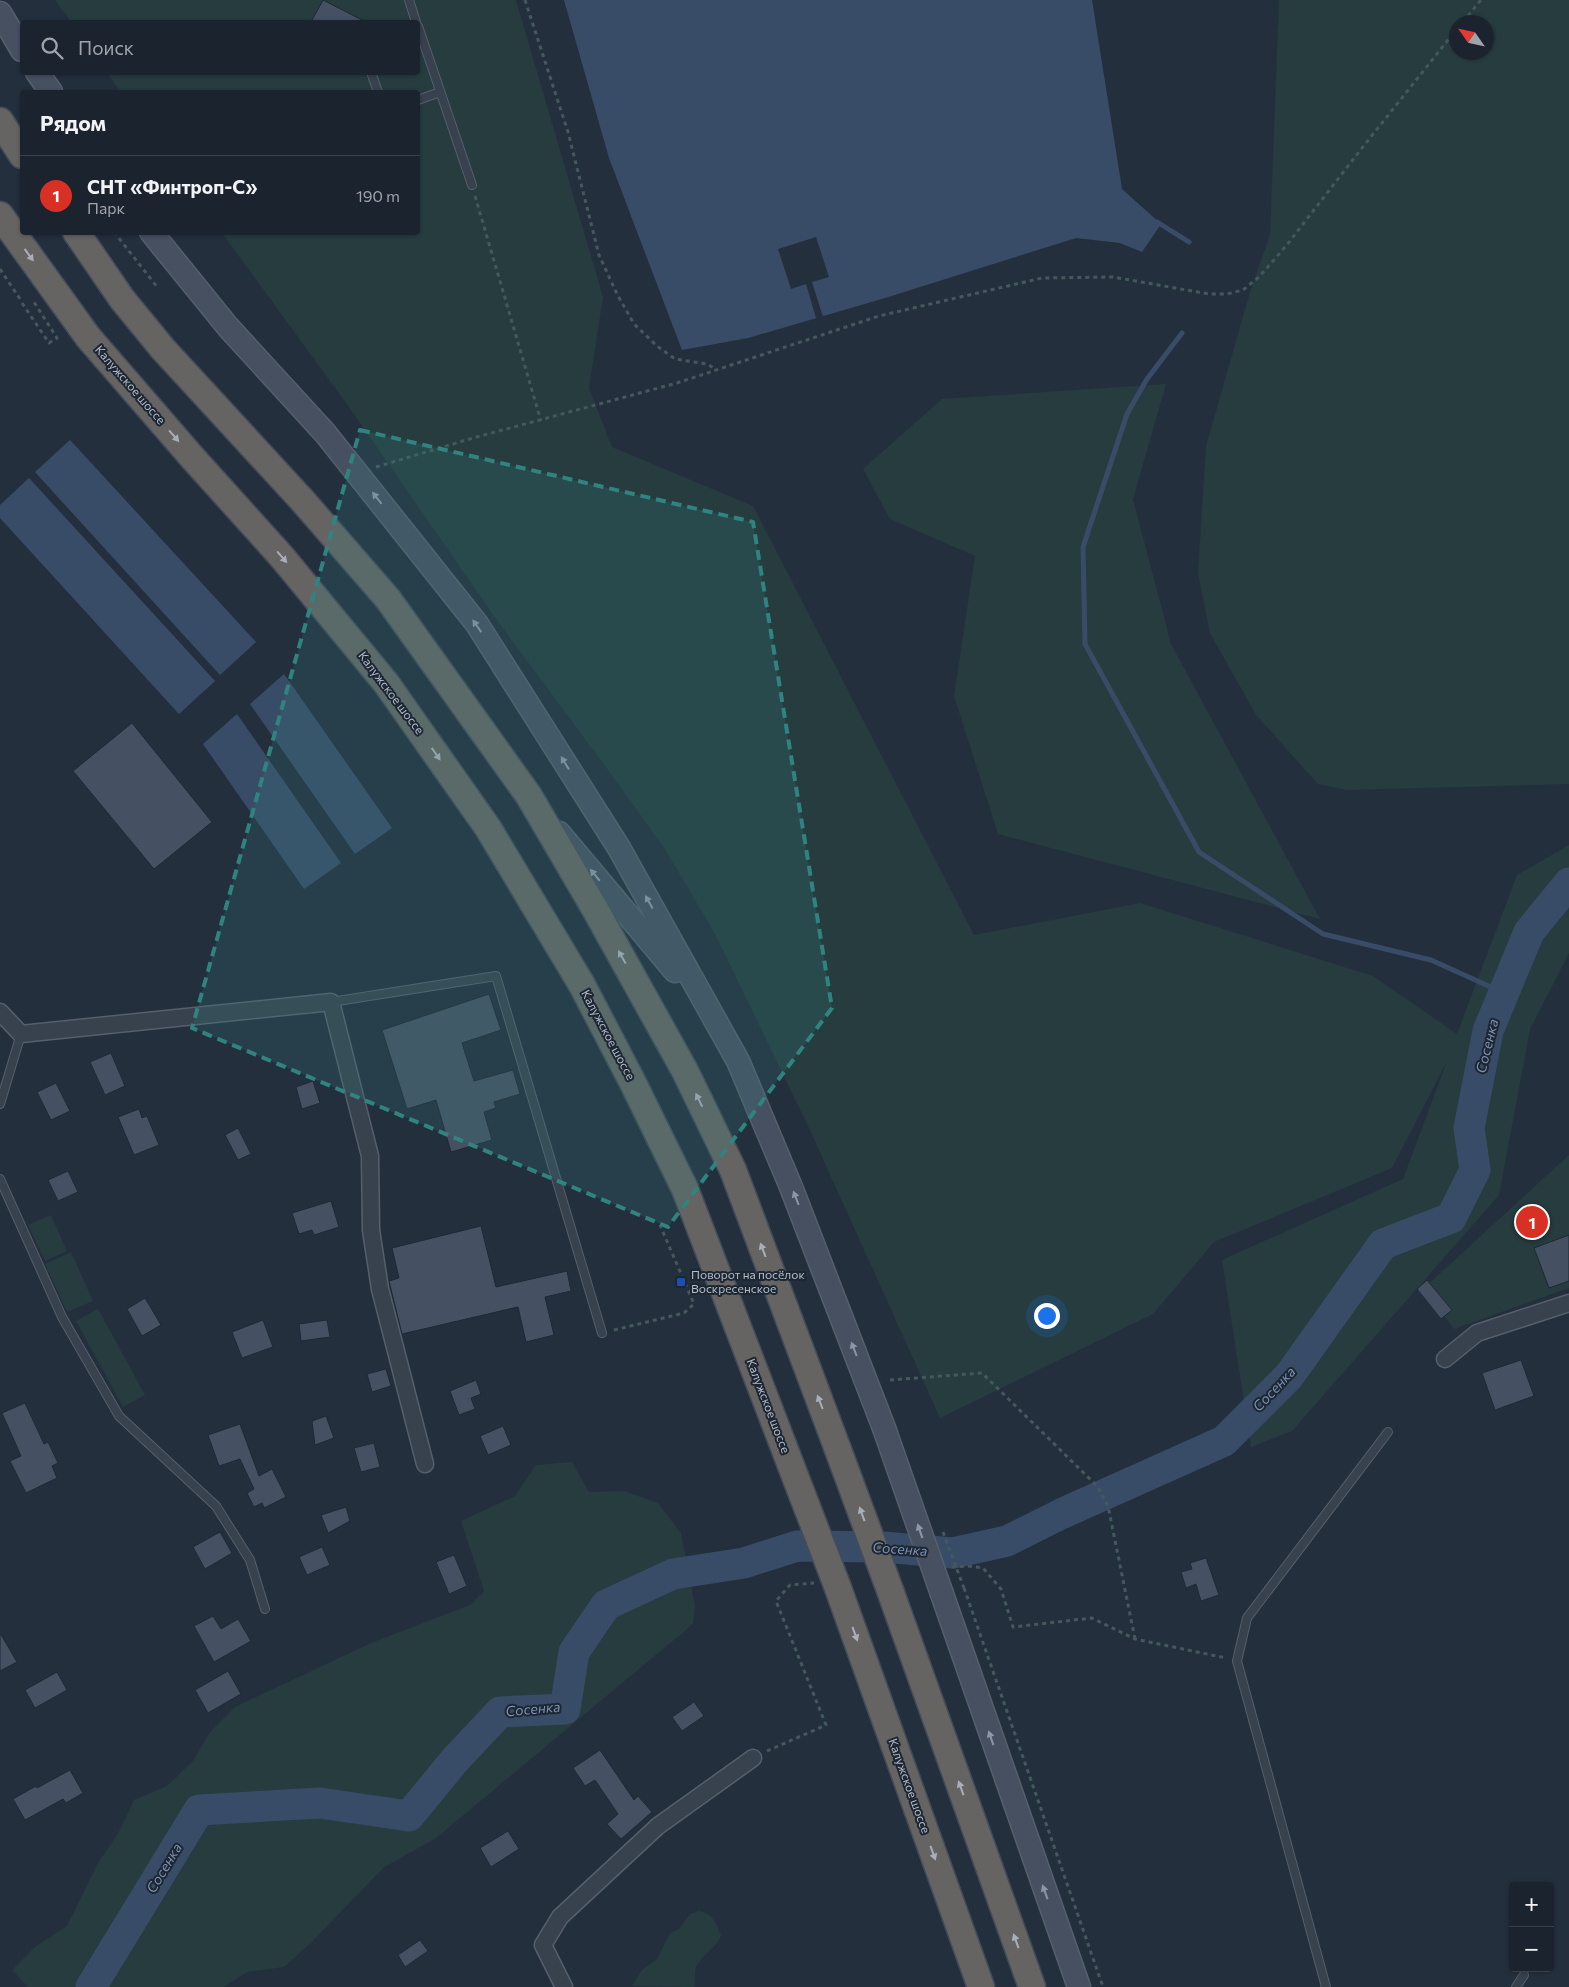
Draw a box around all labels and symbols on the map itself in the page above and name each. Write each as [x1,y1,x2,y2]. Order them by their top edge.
north arrow [1449,15,1494,60]
one-way arrow [24,248,34,262]
street label: Калужское шоссе [93,342,169,427]
one-way arrow [168,429,179,442]
one-way arrow [371,492,382,505]
one-way arrow [276,551,288,563]
one-way arrow [472,619,482,633]
street label: Калужское шоссе [356,648,427,736]
one-way arrow [431,747,441,761]
one-way arrow [560,756,569,769]
one-way arrow [590,869,601,881]
one-way arrow [644,895,653,908]
one-way arrow [618,950,626,965]
street label: Калужское шоссе [579,987,639,1082]
water label: Сосенка [1472,1017,1501,1075]
one-way arrow [695,1093,703,1107]
one-way arrow [791,1191,799,1205]
pin: 1 [1516,1203,1548,1241]
one-way arrow [759,1242,767,1257]
place label: Поворот на посёлок Воскресенское [691,1267,805,1295]
marker: Поворот на посёлок Воскресенское [675,1276,687,1288]
your location [1034,1303,1060,1329]
one-way arrow [850,1342,857,1357]
street label: Калужское шоссе [745,1357,793,1455]
water label: Сосенка [1249,1363,1299,1415]
one-way arrow [816,1394,824,1409]
one-way arrow [858,1506,866,1521]
one-way arrow [916,1524,923,1539]
water label: Сосенка [872,1538,928,1559]
one-way arrow [852,1626,859,1641]
water label: Сосенка [505,1698,561,1719]
one-way arrow [987,1731,995,1746]
street label: Калужское шоссе [886,1736,934,1835]
one-way arrow [957,1780,965,1795]
water label: Сосенка [142,1840,185,1896]
one-way arrow [930,1845,937,1860]
one-way arrow [1041,1884,1048,1899]
one-way arrow [1012,1933,1020,1948]

